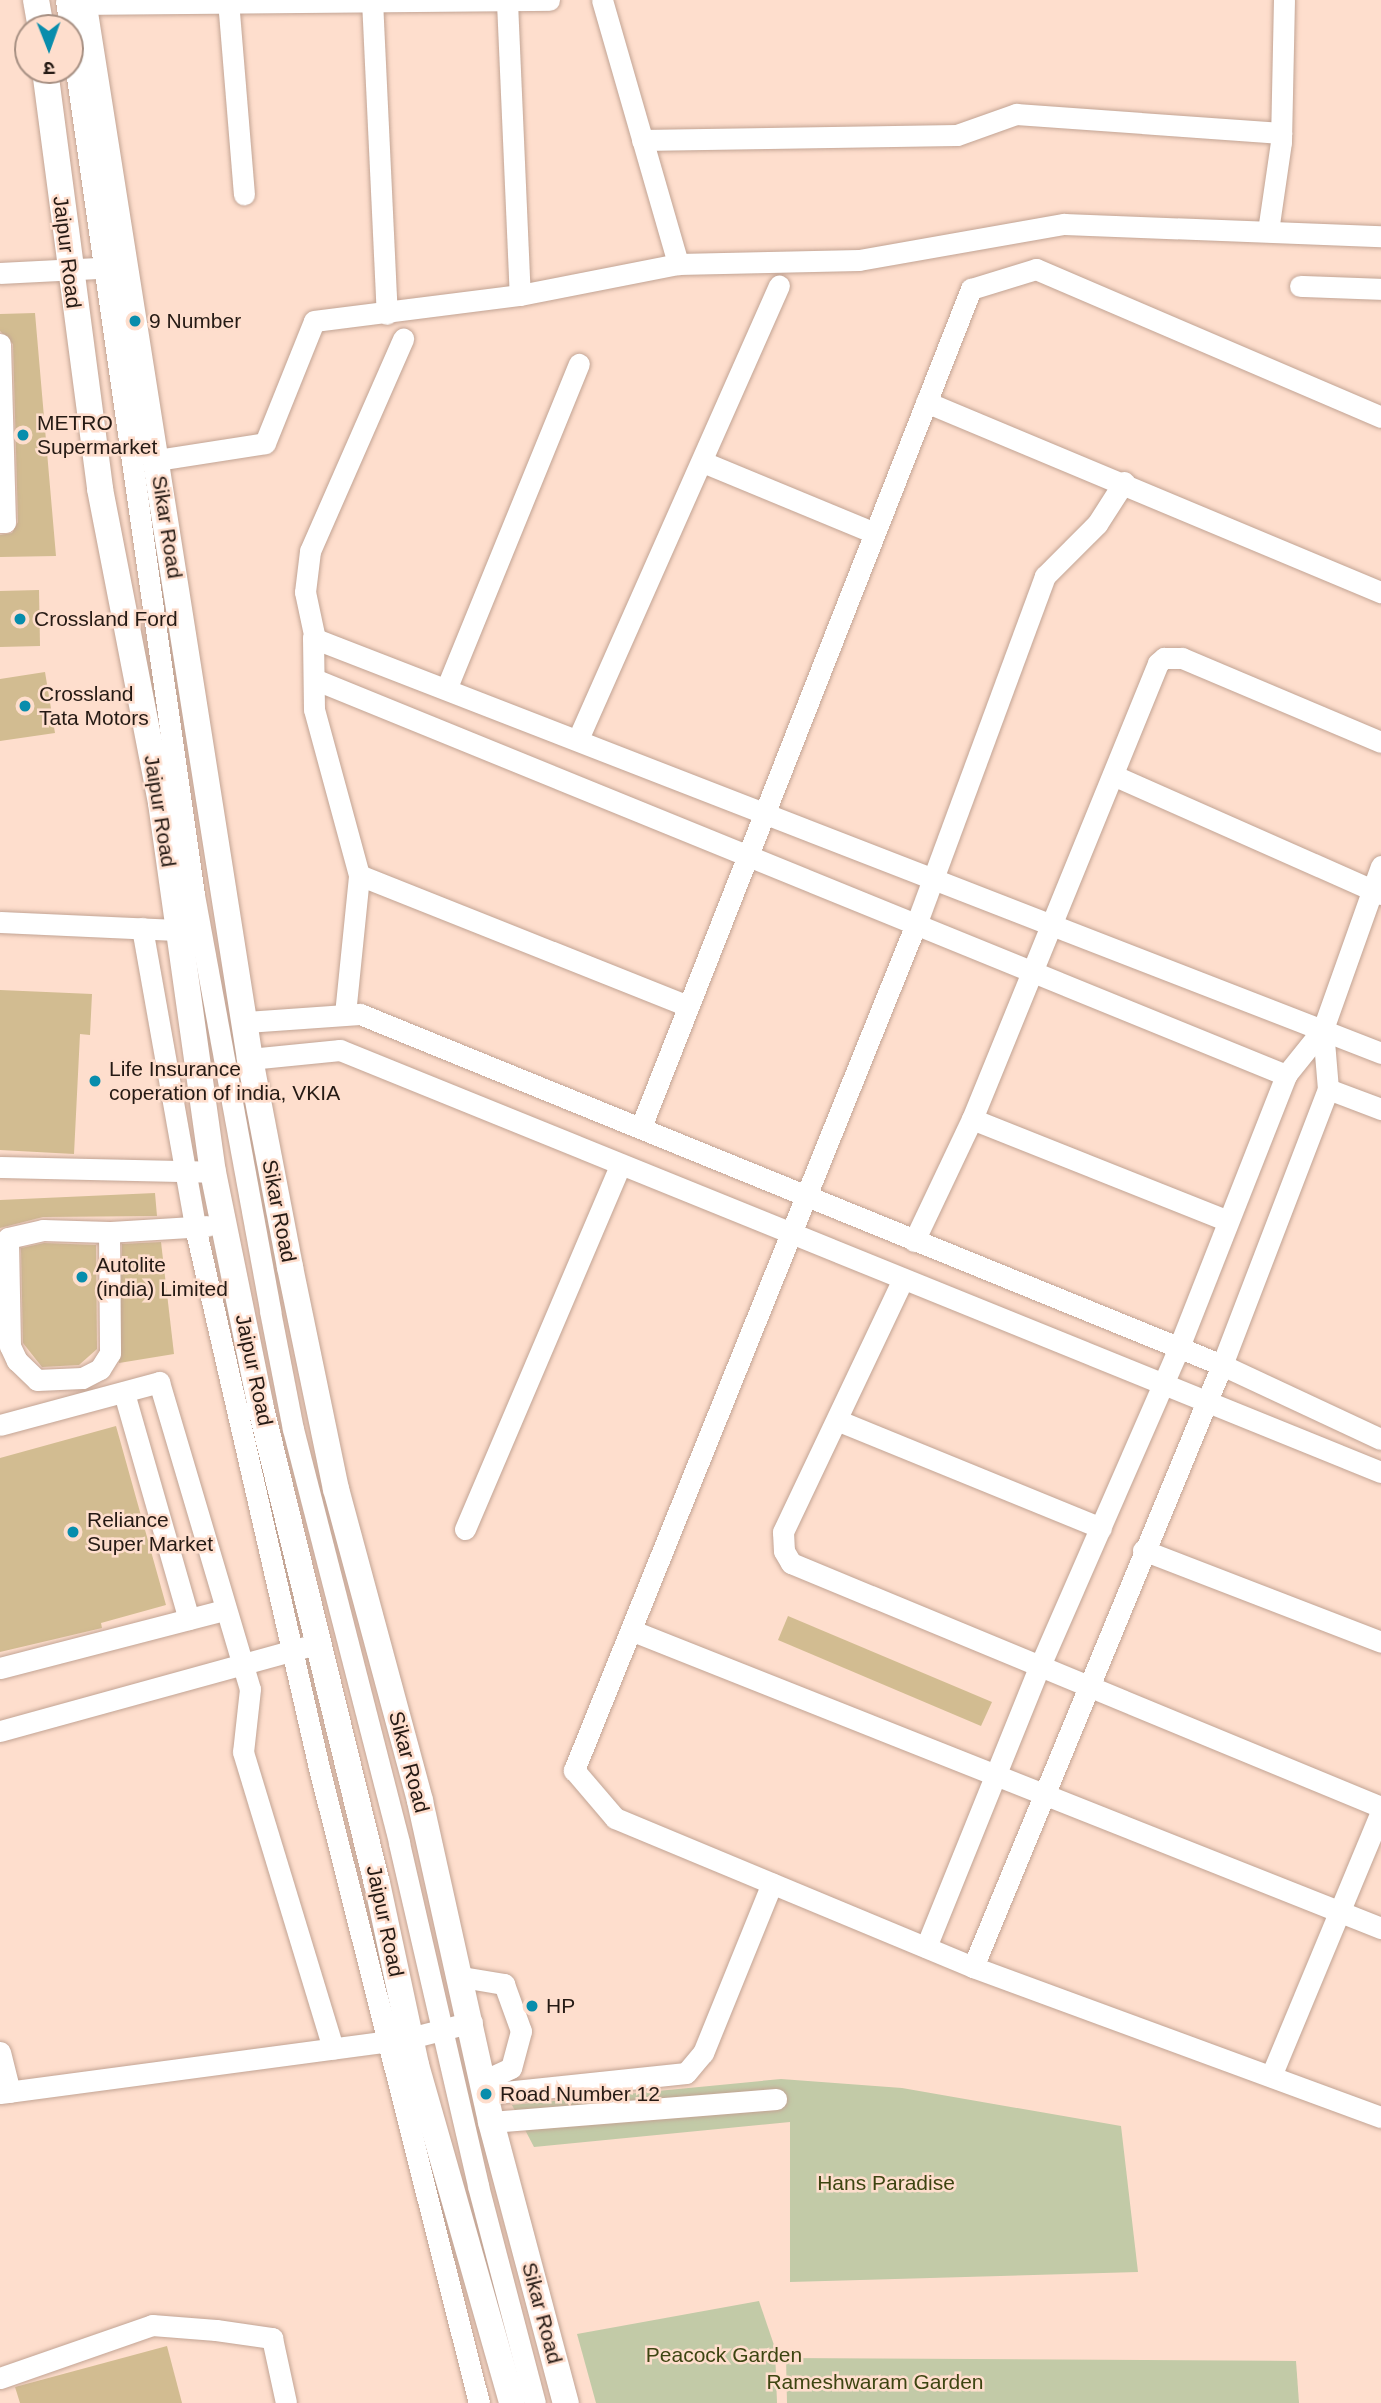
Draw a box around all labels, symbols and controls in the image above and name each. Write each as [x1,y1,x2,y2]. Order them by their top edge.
north arrow [14,14,84,84]
text: उ [44,58,55,79]
street label: Jaipur Road [48,194,86,310]
place label: 9 Number [149,308,241,334]
marker: 9 Number [127,313,143,329]
place label: METRO Supermarket [37,410,157,460]
marker: METRO Supermarket [15,427,31,443]
street label: Sikar Road [146,474,188,580]
place label: Crossland Ford [34,606,178,632]
marker: Crossland Ford [12,611,28,627]
place label: Crossland Tata Motors [39,681,149,731]
marker: Crossland Tata Motors [17,698,33,714]
street label: Jaipur Road [139,753,181,869]
place label: Life Insurance coperation of india, VKIA [109,1056,340,1106]
marker: Life Insurance coperation of india, VKIA [87,1073,103,1089]
street label: Sikar Road [257,1158,301,1264]
place label: Autolite (india) Limited [96,1252,228,1302]
marker: Autolite (india) Limited [74,1269,90,1285]
street label: Jaipur Road [230,1312,278,1428]
place label: Reliance Super Market [87,1507,213,1557]
marker: Reliance Super Market [65,1524,81,1540]
street label: Sikar Road [383,1709,435,1815]
street label: Jaipur Road [361,1863,409,1979]
place label: HP [546,1993,575,2019]
marker: HP [524,1998,540,2014]
place label: Road Number 12 [500,2081,660,2107]
marker: Road Number 12 [478,2086,494,2102]
park label: Hans Paradise [817,2170,955,2196]
street label: Sikar Road [516,2260,568,2366]
park label: Peacock Garden [646,2342,802,2368]
park label: Rameshwaram Garden [766,2369,984,2395]

